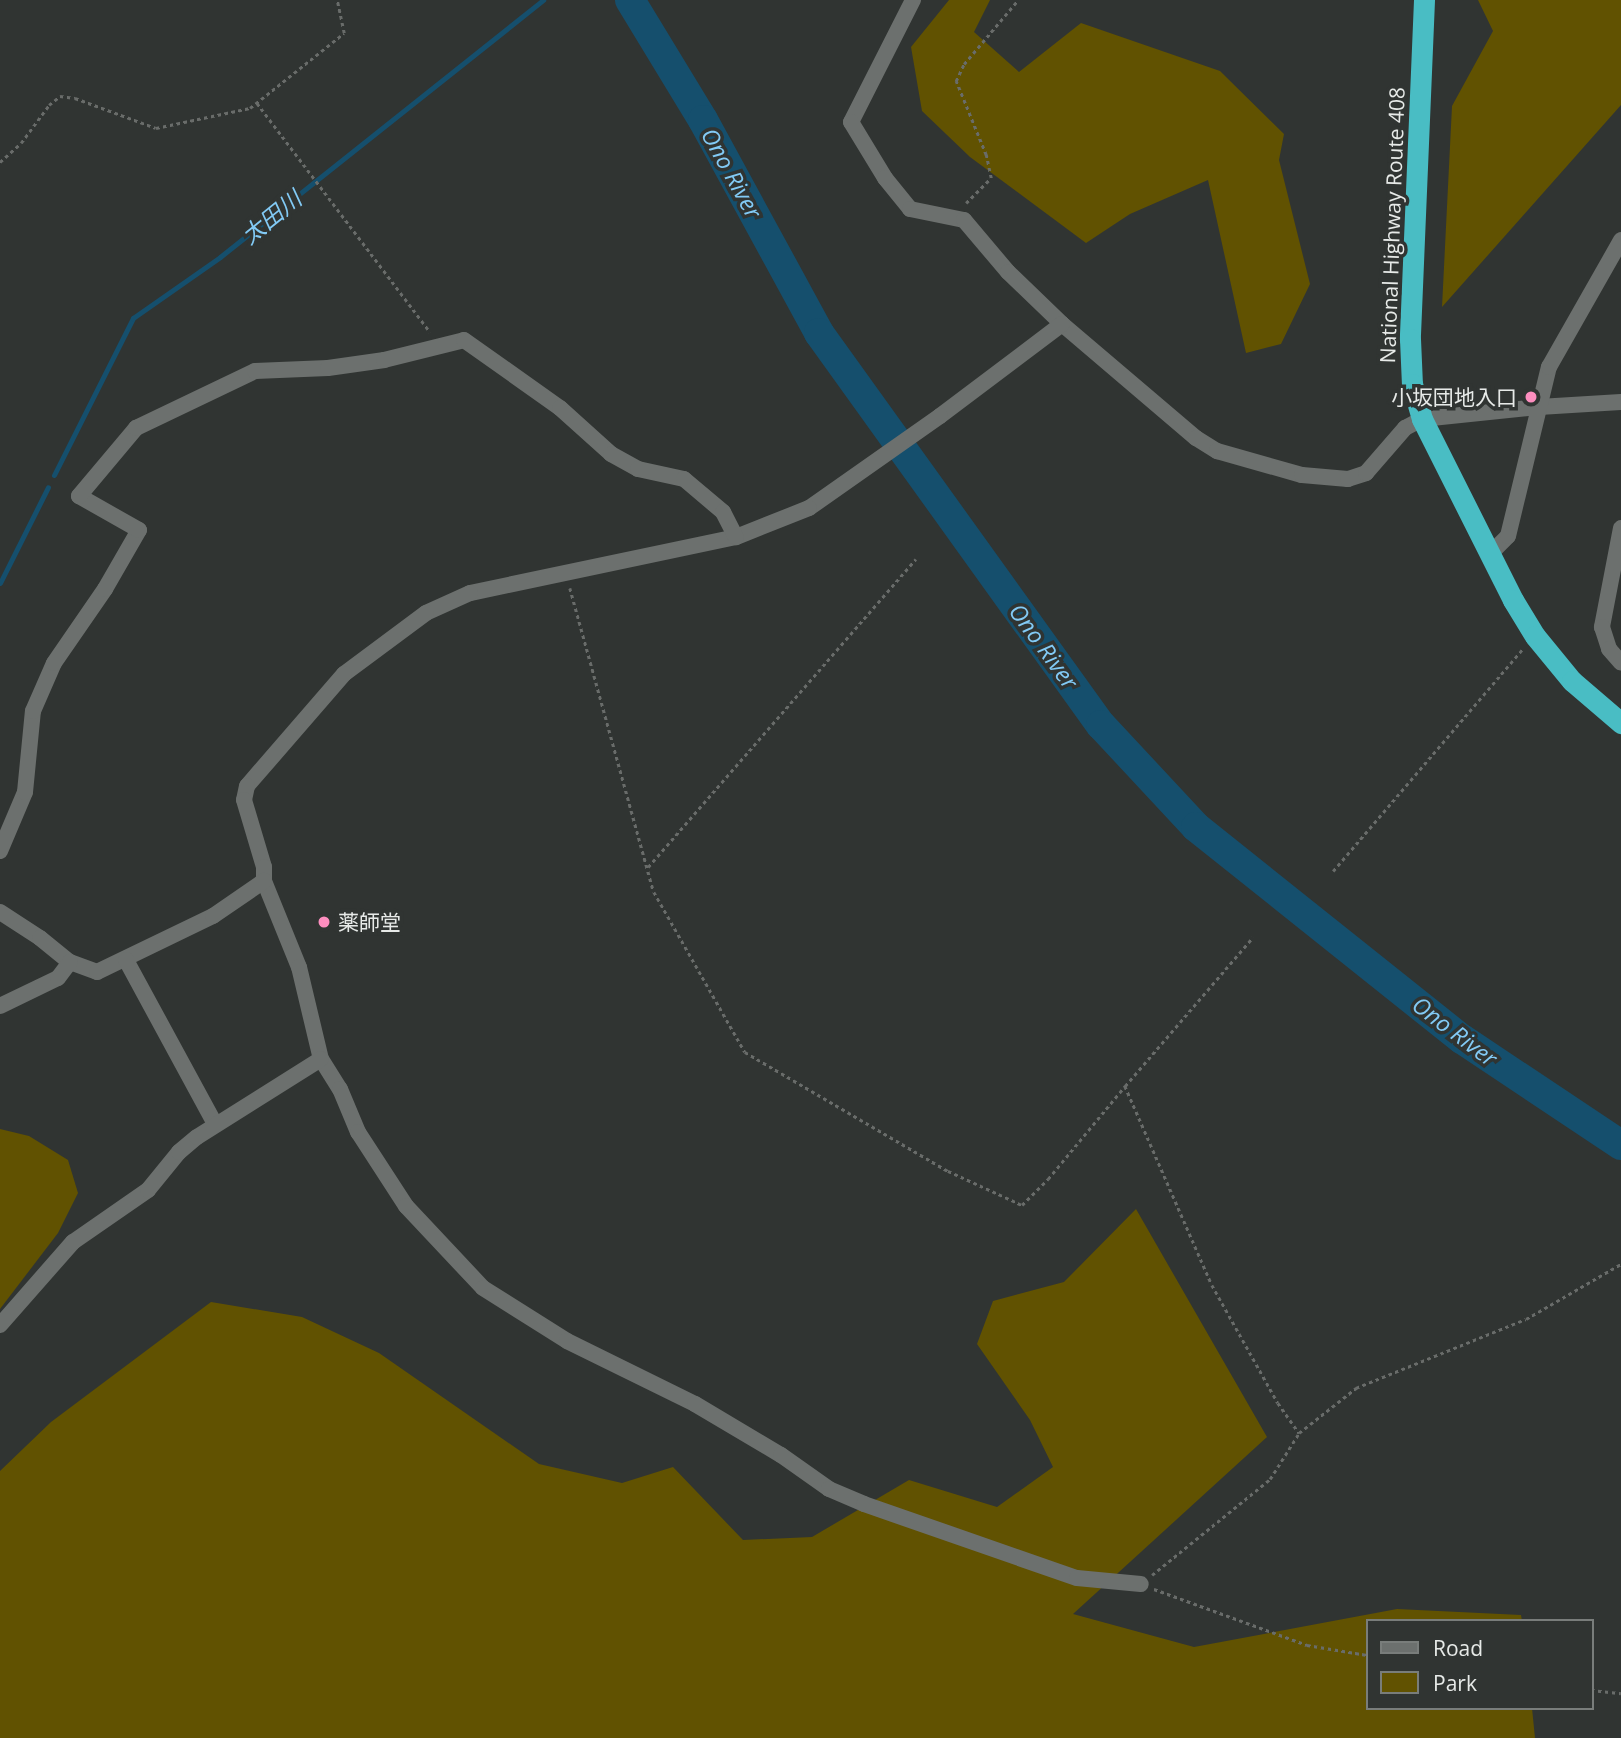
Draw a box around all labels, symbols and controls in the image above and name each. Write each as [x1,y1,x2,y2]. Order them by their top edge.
street label: National Highway Route 408 [1375,86,1409,364]
water label: Ono River [696,123,768,223]
water label: 太田川 [236,185,306,249]
place label: 小坂団地入口 [1391,384,1517,410]
marker: 小坂団地入口 [1523,389,1539,405]
water label: Ono River [1004,598,1084,694]
place label: 薬師堂 [338,909,401,935]
marker: 薬師堂 [316,914,332,930]
water label: Ono River [1407,990,1503,1072]
legend [1366,1619,1593,1710]
text: Road [1433,1634,1483,1662]
text: Park [1433,1669,1477,1697]

